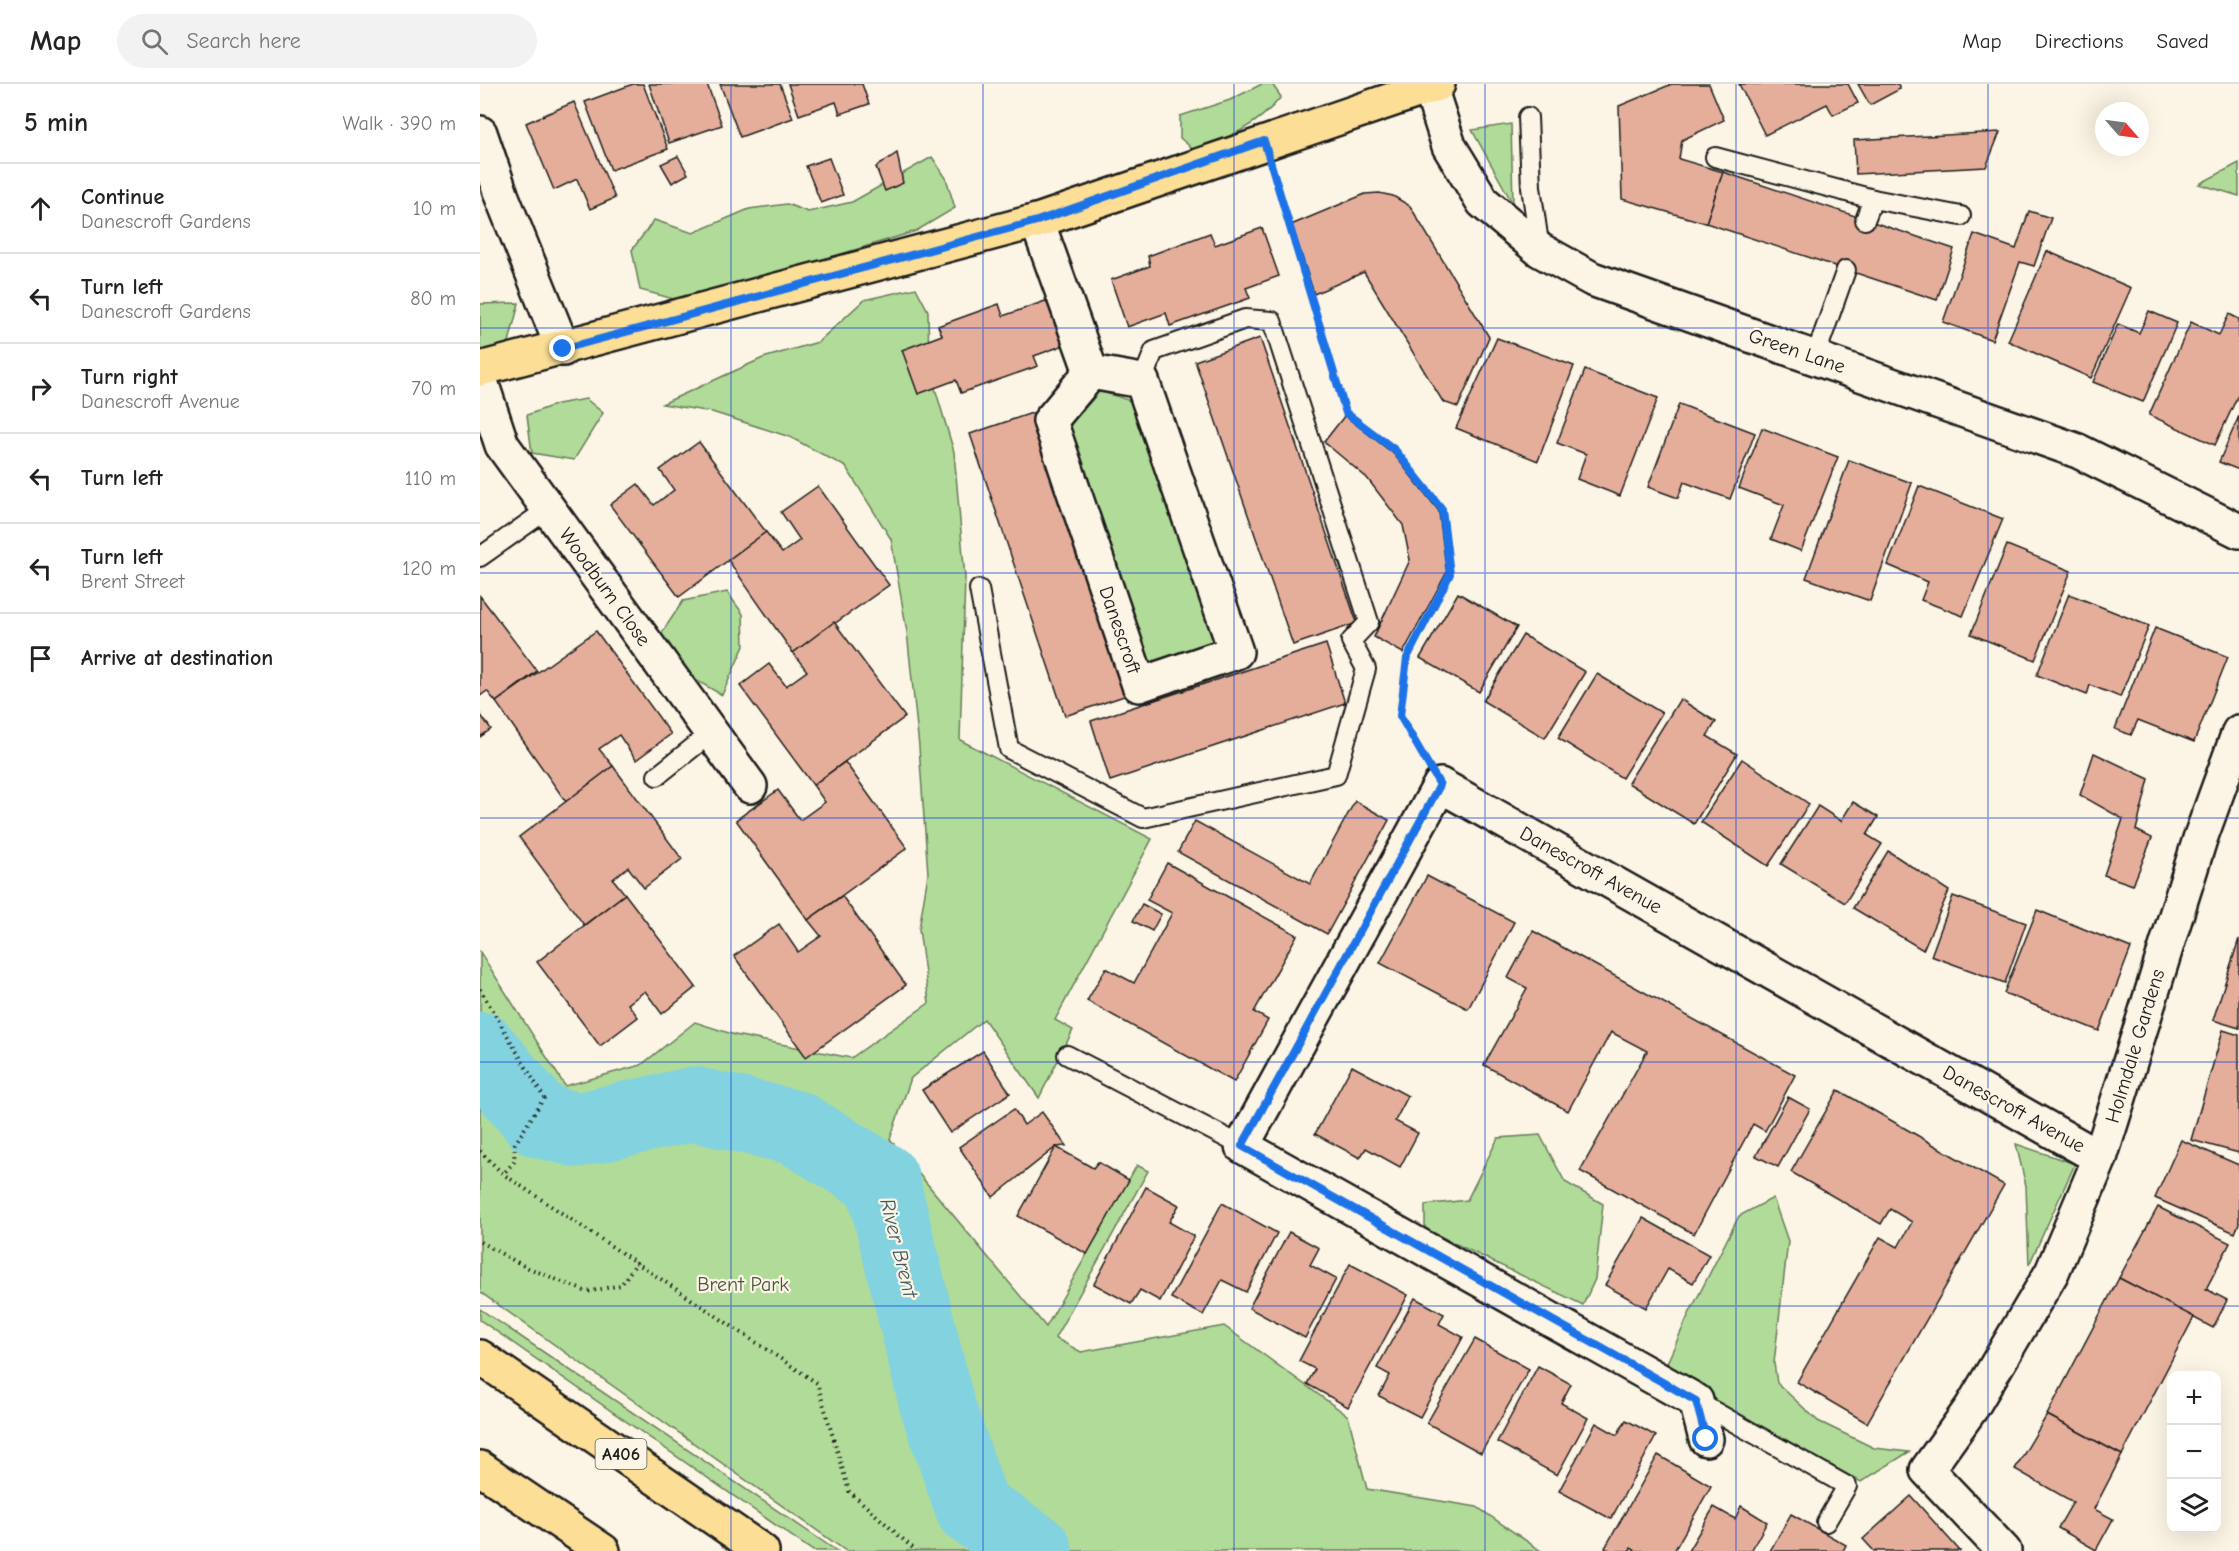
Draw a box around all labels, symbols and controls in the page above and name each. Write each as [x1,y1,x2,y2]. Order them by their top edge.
search box [117,14,537,68]
text: Map [30,25,81,57]
icon: search [138,25,171,58]
text: Search here [186,28,301,54]
text: Map [1962,29,2002,53]
text: Directions [2035,29,2124,53]
text: Saved [2157,29,2209,53]
north arrow [2095,102,2149,156]
text: 5 min [24,108,88,138]
text: Walk · 390 m [343,112,456,135]
text: Continue [81,184,164,210]
icon: ahead [24,192,57,225]
text: 10 m [413,197,456,220]
text: Danescroft Gardens [81,210,251,233]
text: Turn left [81,274,163,300]
icon: left [24,282,57,315]
text: 80 m [410,287,456,310]
text: Danescroft Gardens [81,300,251,323]
street label: Green Lane [1746,324,1848,378]
route end [549,335,575,361]
text: Turn right [81,364,178,390]
icon: right [24,372,57,405]
text: 70 m [411,377,456,400]
text: Danescroft Avenue [81,390,240,413]
icon: left [24,462,57,495]
text: Turn left [81,465,163,491]
text: 110 m [405,467,456,490]
street label: Woodburn Close [554,523,656,651]
text: Turn left [81,544,163,570]
icon: left [24,552,57,585]
text: 120 m [402,557,456,580]
text: Brent Street [81,570,185,593]
street label: Danescroft [1094,583,1146,678]
icon: arrive [24,642,57,675]
text: Arrive at destination [81,645,273,671]
street label: Danescroft Avenue [1516,821,1666,919]
street label: Holmdale Gardens [2101,966,2169,1126]
street label: Danescroft Avenue [1939,1060,2089,1158]
water label: River Brent [875,1196,923,1301]
park label: Brent Park [697,1273,789,1296]
map controls [2167,1371,2221,1533]
button: + [2167,1371,2221,1425]
route start [1692,1425,1718,1451]
button: − [2167,1425,2221,1479]
road number: A406 [596,1439,646,1469]
button: layers [2167,1479,2221,1533]

